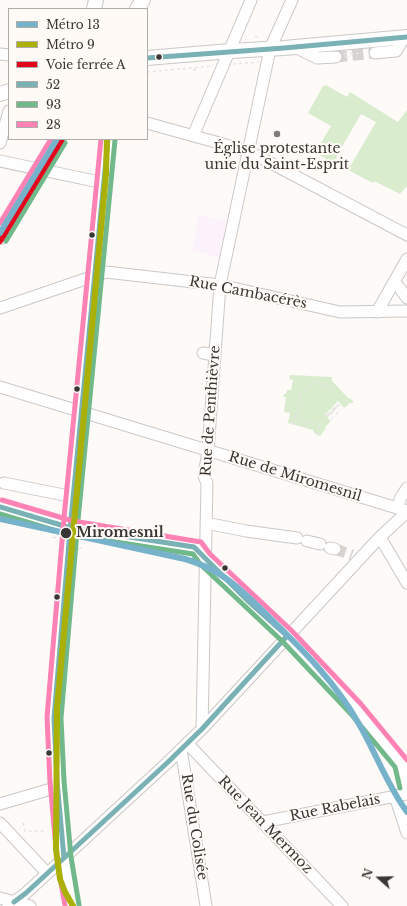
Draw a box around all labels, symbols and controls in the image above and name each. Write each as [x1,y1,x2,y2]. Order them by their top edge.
legend [8,8,148,140]
text: Métro 13 [46,17,100,32]
text: Métro 9 [46,37,95,52]
unlabelled marker [154,52,164,62]
text: Voie ferrée A [46,57,126,72]
text: 52 [46,77,60,92]
text: 93 [46,97,61,112]
text: 28 [46,117,61,132]
marker: Église protestante unie du Saint-Esprit [272,129,282,139]
place label: Église protestante unie du Saint-Esprit [205,141,349,174]
unlabelled marker [87,230,97,240]
street label: Rue Cambacérès [188,273,308,313]
street label: Rue de Penthièvre [198,345,224,477]
unlabelled marker [72,384,82,394]
street label: Rue de Miromesnil [227,449,363,505]
place label: Miromesnil [76,525,164,541]
marker: Miromesnil [59,526,73,540]
unlabelled marker [220,563,230,573]
unlabelled marker [52,592,62,602]
unlabelled marker [44,748,54,758]
street label: Rue du Colisée [177,773,211,881]
street label: Rue Jean Mermoz [214,773,316,877]
street label: Rue Rabelais [288,791,382,825]
north arrow [359,858,399,898]
text: N [359,867,376,881]

